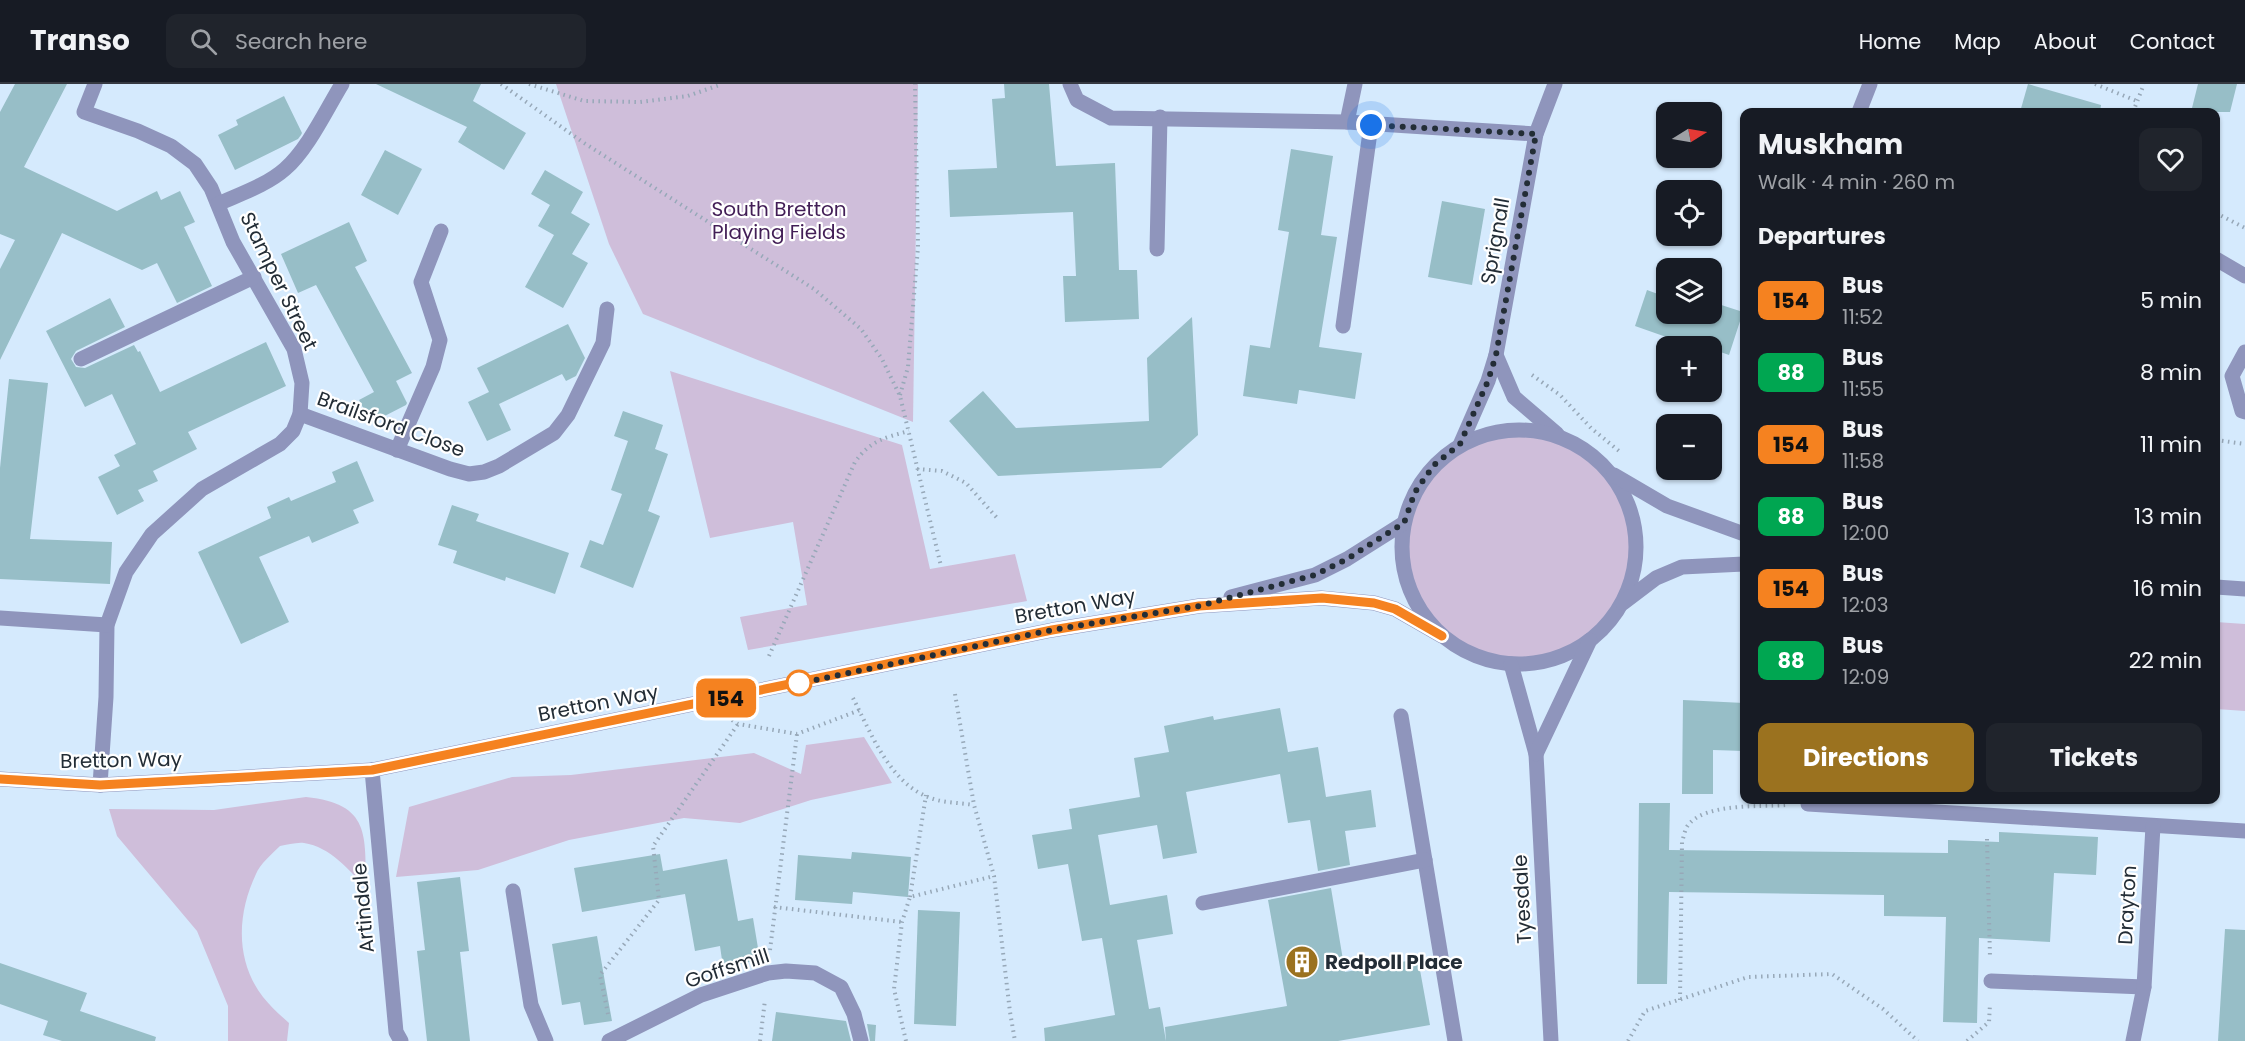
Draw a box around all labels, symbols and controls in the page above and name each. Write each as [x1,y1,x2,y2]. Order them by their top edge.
search box [166,14,586,68]
text: Transo [30,21,130,60]
icon: search [187,25,220,58]
text: Search here [235,26,367,57]
text: Home [1859,27,1921,56]
text: Map [1954,27,2001,56]
text: About [2034,27,2097,56]
text: Contact [2130,27,2215,56]
north arrow [1656,102,1722,168]
map controls [1656,102,1722,480]
your location [1356,110,1386,140]
text: Muskham [1758,125,1903,164]
button: heart [2139,128,2202,191]
text: Walk · 4 min · 260 m [1758,168,1955,196]
button: locate [1656,180,1722,246]
park label: South Bretton Playing Fields [711,195,847,246]
street label: Sprignall [1474,196,1516,286]
street label: Stamper Street [233,207,325,355]
text: Departures [1758,221,1886,252]
button: layers [1656,258,1722,324]
text: Bus [1842,270,1884,301]
text: 5 min [2140,285,2202,316]
text: 154 [1773,286,1809,315]
text: 11:52 [1842,303,1883,331]
button: + [1656,336,1722,402]
text: Bus [1842,342,1884,373]
text: 8 min [2140,357,2202,388]
text: 88 [1777,358,1805,387]
text: 11:55 [1842,375,1884,403]
street label: Brailsford Close [313,384,469,464]
button: − [1656,414,1722,480]
text: Bus [1842,414,1884,445]
text: 11 min [2140,429,2202,460]
text: 154 [1773,430,1809,459]
text: 11:58 [1842,447,1884,475]
text: Bus [1842,486,1884,517]
text: 13 min [2134,501,2202,532]
text: 88 [1777,502,1805,531]
text: 12:00 [1842,519,1889,547]
text: Bus [1842,558,1884,589]
text: 16 min [2133,573,2202,604]
text: 154 [1773,574,1809,603]
street label: Bretton Way [1013,582,1137,630]
text: 12:03 [1842,591,1889,619]
text: Bus [1842,630,1884,661]
text: 22 min [2129,645,2202,676]
text: 88 [1777,646,1805,675]
text: 12:09 [1842,663,1889,691]
unlabelled marker [786,670,812,696]
street label: Bretton Way [535,678,661,728]
line badge: 154 [692,678,760,718]
text: 154 [708,684,744,713]
button: Directions [1758,723,1974,792]
button: Tickets [1986,723,2202,792]
street label: Bretton Way [60,745,182,775]
street label: Tyesdale [1506,854,1538,944]
street label: Artindale [345,862,381,954]
street label: Drayton [2111,865,2143,945]
street label: Goffsmill [681,941,773,995]
building icon: Redpoll Place [1284,944,1320,980]
place label: Redpoll Place [1325,948,1463,976]

